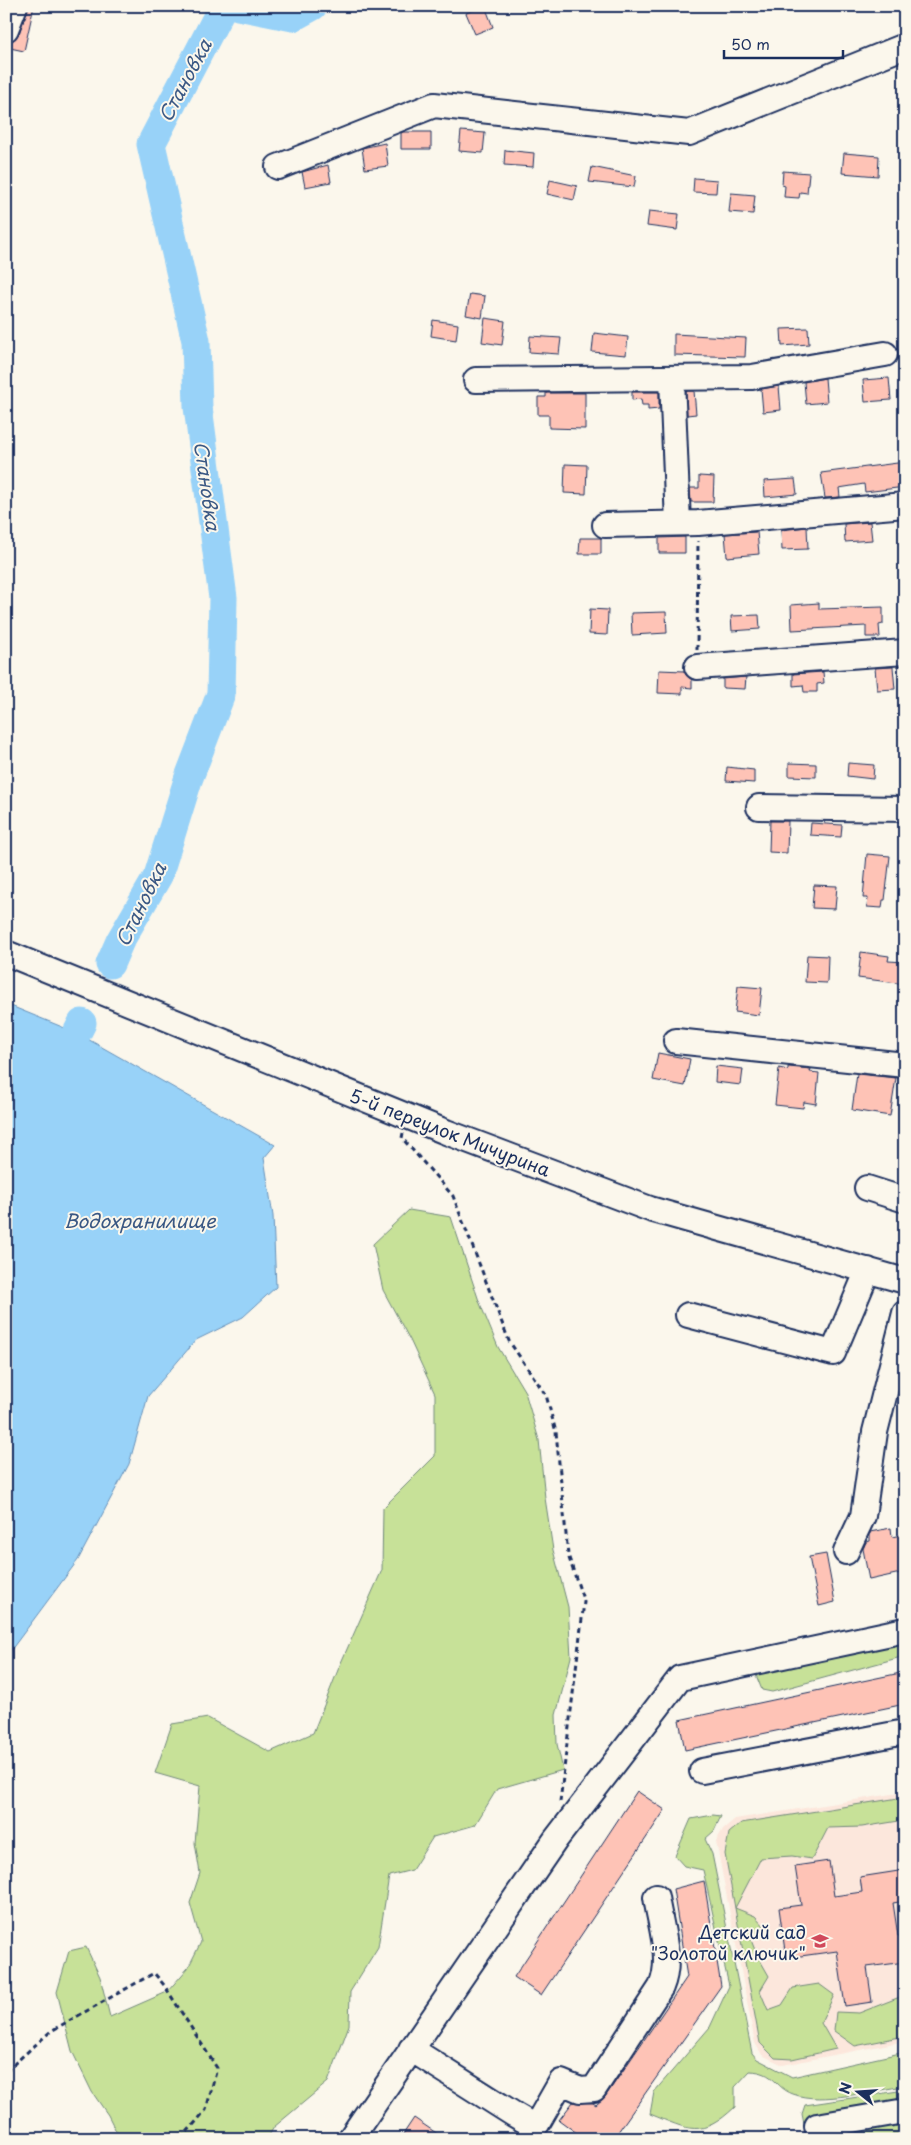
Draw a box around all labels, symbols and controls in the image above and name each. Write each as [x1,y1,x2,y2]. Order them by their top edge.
scale bar [724,28,842,60]
text: 50 m [731,32,770,55]
water label: Становка [151,33,218,126]
water label: Становка [188,439,228,534]
water label: Становка [108,856,173,951]
street label: 5-й переулок Мичурина [346,1081,555,1183]
water label: Водохранилище [64,1206,216,1234]
place label: Детский сад "Золотой ключик" [651,1918,806,1966]
school or university icon: Детский сад "Золотой ключик" [810,1931,830,1951]
north arrow [834,2068,884,2118]
text: N [833,2080,857,2096]

